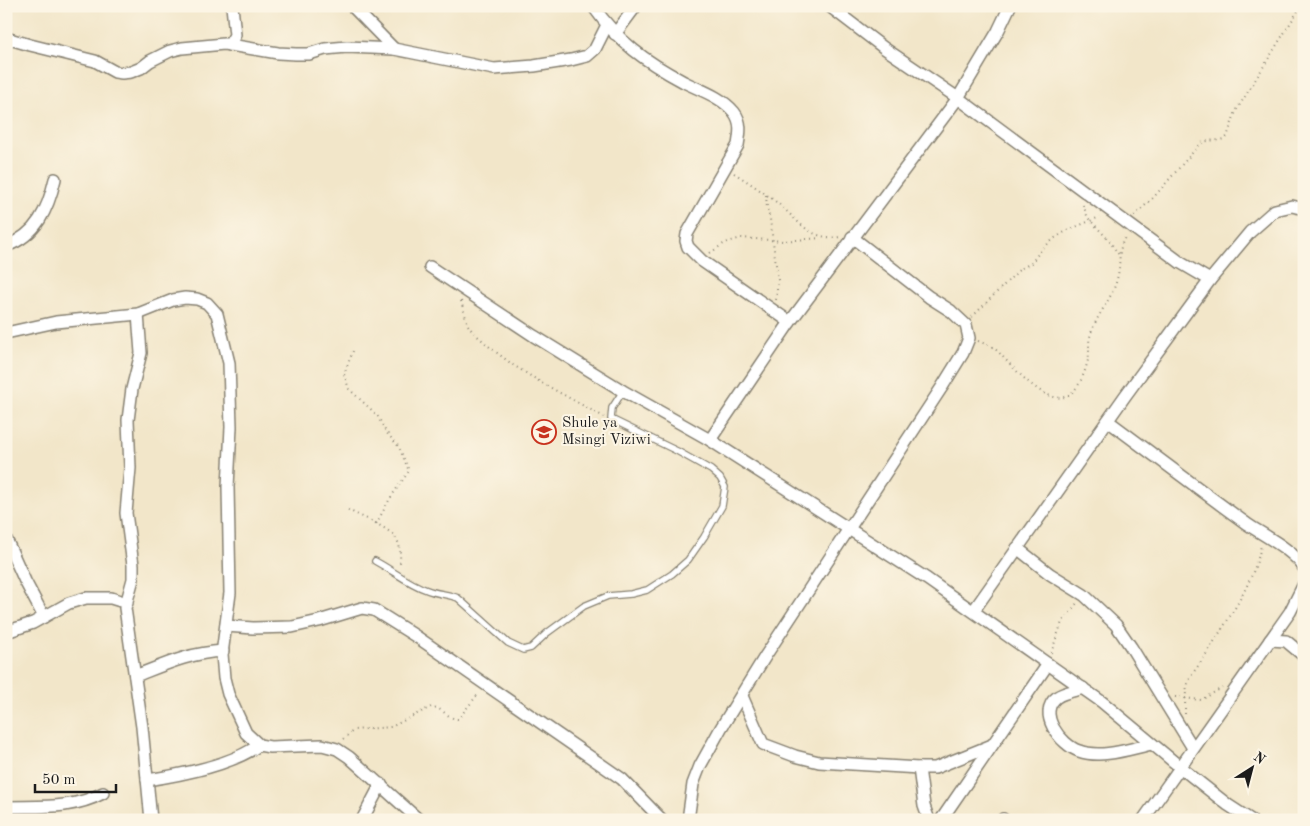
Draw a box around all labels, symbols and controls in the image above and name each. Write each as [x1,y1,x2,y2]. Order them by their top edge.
place label: Shule ya Msingi Viziwi [562,416,651,448]
school or university icon: Shule ya Msingi Viziwi [531,419,557,445]
north arrow [1228,744,1278,794]
text: N [1251,749,1268,767]
scale bar [35,761,116,793]
text: 50 m [42,773,76,788]

